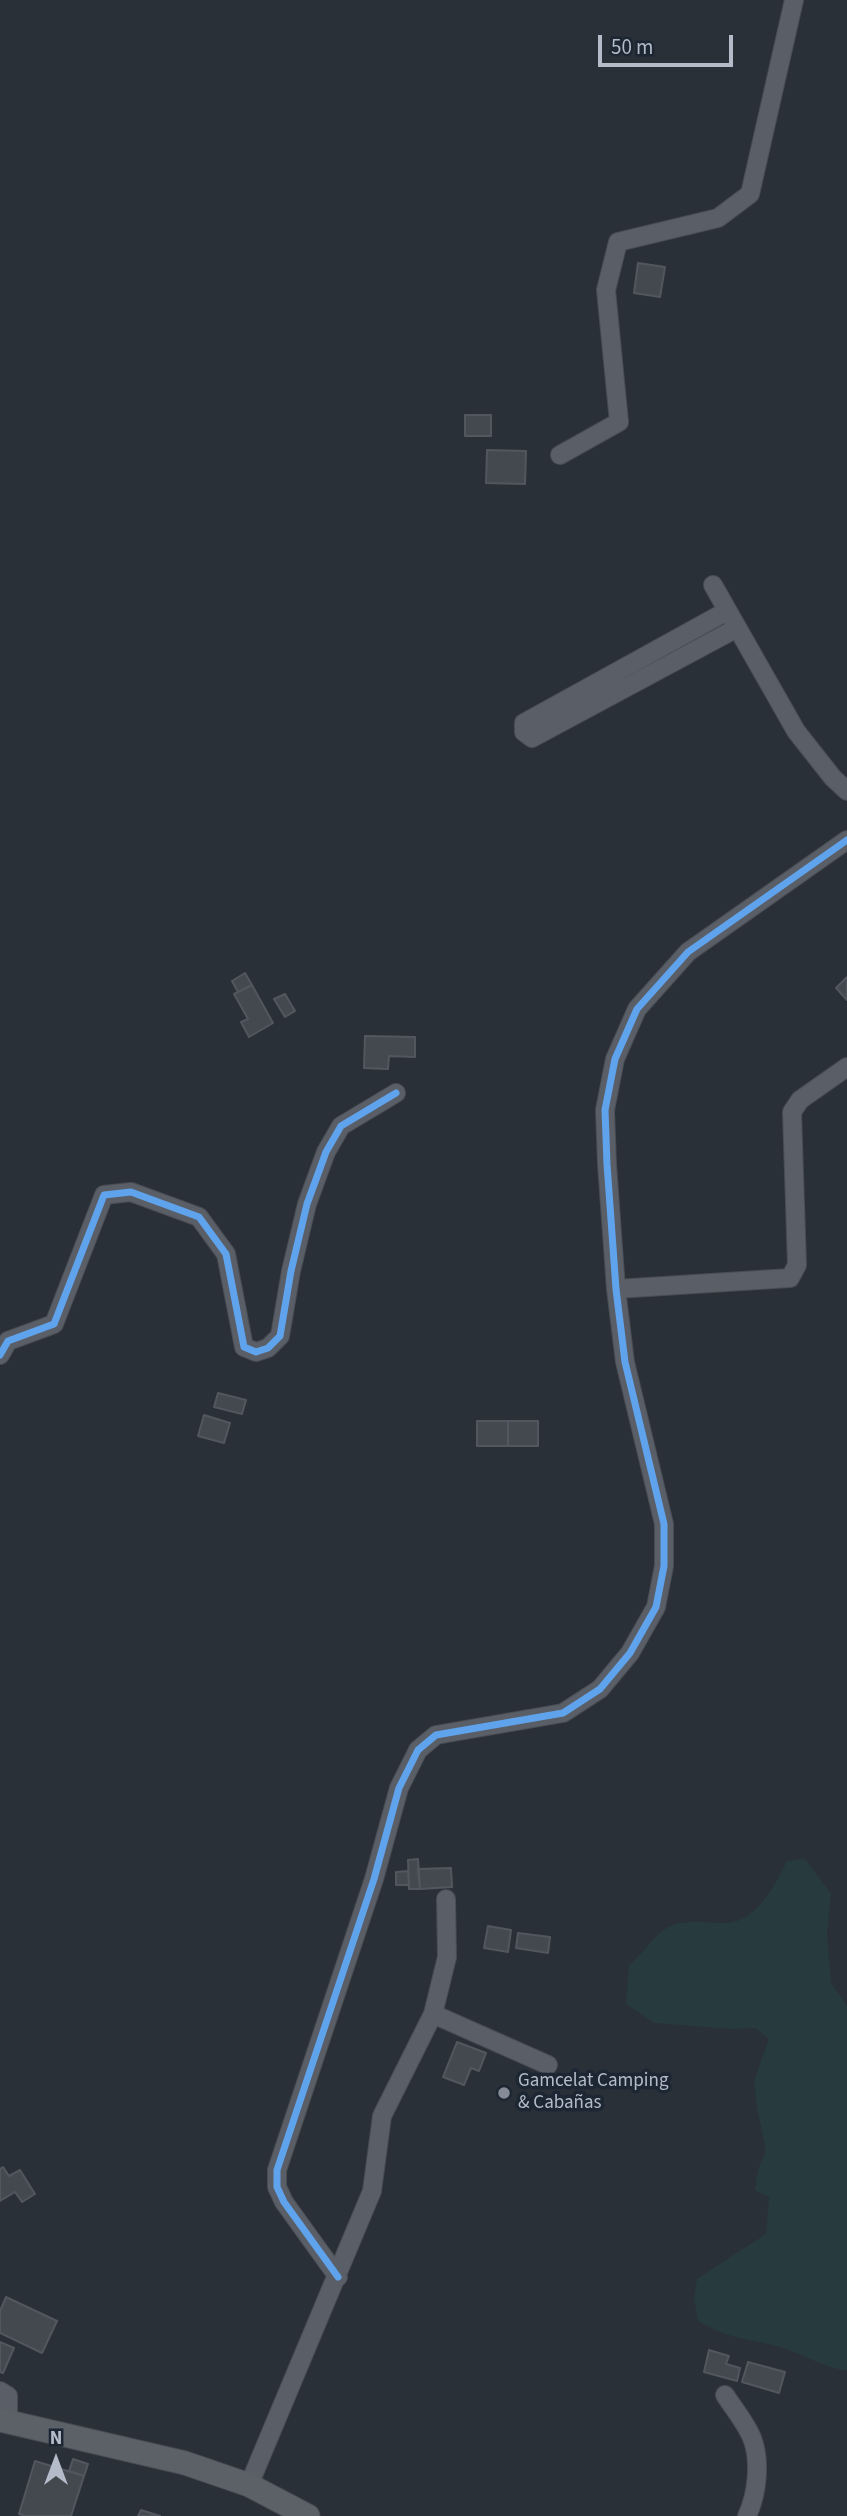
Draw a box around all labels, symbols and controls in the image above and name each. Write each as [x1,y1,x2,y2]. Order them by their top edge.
scale bar [602,21,737,65]
text: 50 m [611,32,653,62]
place label: Gamcelat Camping & Cabañas [518,2071,668,2115]
marker: Gamcelat Camping & Cabañas [496,2085,512,2101]
north arrow [21,2425,91,2495]
text: N [50,2425,62,2452]

